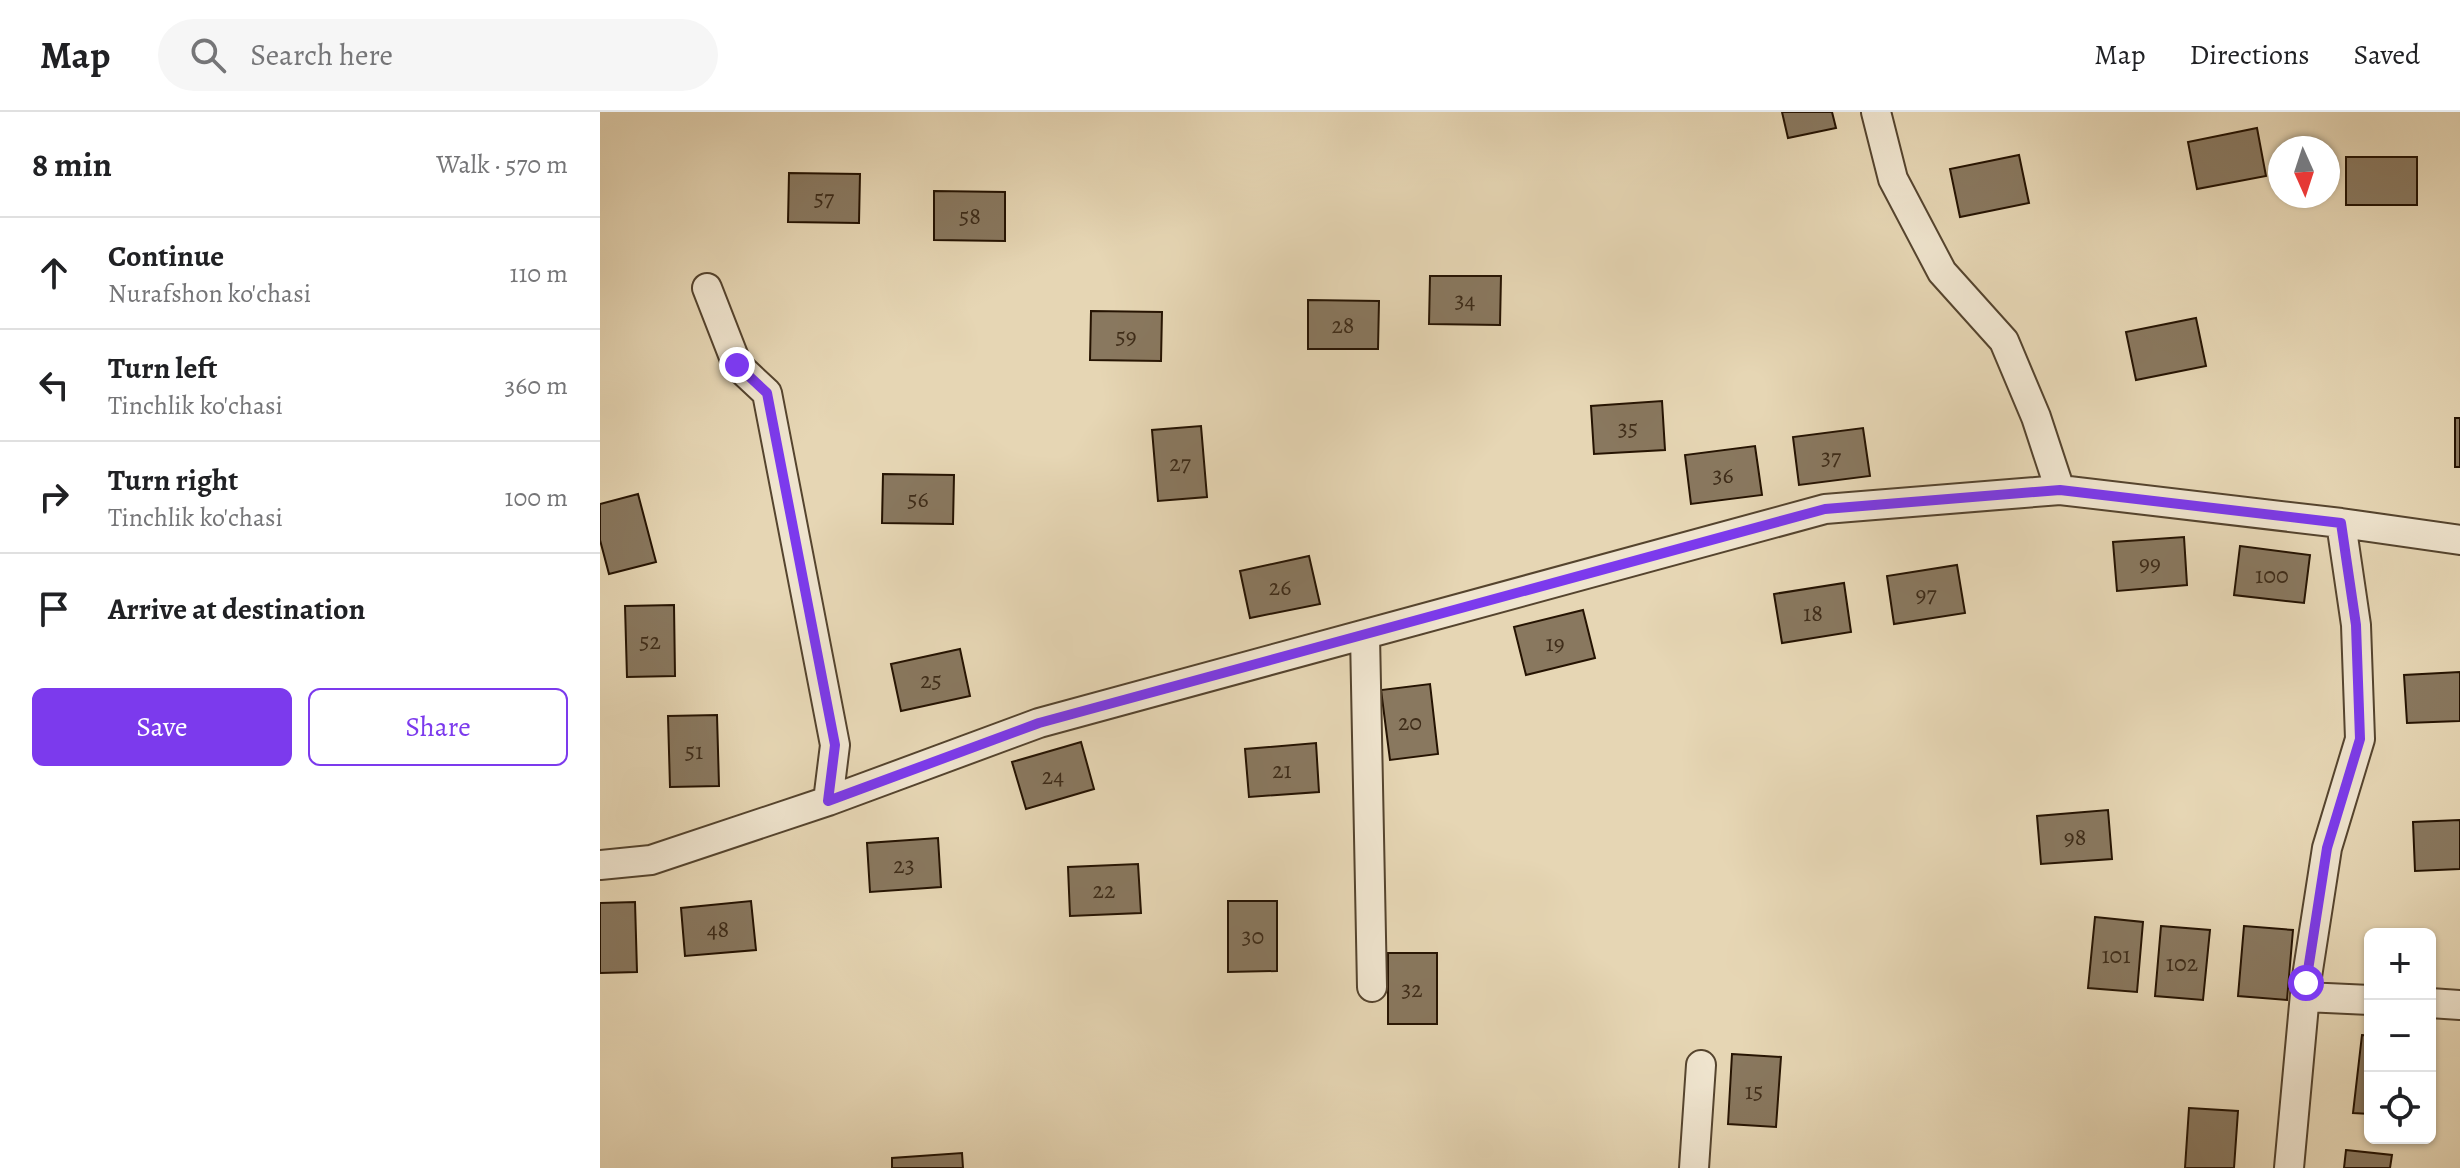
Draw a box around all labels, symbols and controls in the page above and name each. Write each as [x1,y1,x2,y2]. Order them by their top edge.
search box [158,19,718,91]
text: Map [40,29,110,81]
icon: search [186,33,230,77]
text: Search here [250,35,393,75]
text: Map [2094,36,2145,74]
text: Directions [2189,36,2310,74]
text: Saved [2354,36,2420,74]
north arrow [2268,136,2340,208]
text: 8 min [32,141,112,188]
text: Walk · 570 m [436,147,568,182]
house number: 57 [814,182,835,214]
house number: 58 [959,200,981,232]
text: Continue [108,236,224,276]
icon: ahead [32,251,76,295]
text: 110 m [510,256,568,291]
text: Nurafshon ko'chasi [108,276,311,311]
house number: 34 [1455,284,1476,316]
house number: 28 [1331,309,1355,341]
house number: 59 [1115,320,1137,352]
route end [719,347,755,383]
text: Turn left [108,348,217,388]
icon: left [32,363,76,407]
text: 360 m [505,368,568,403]
text: Tinchlik ko'chasi [108,388,283,423]
house number: 35 [1618,412,1638,444]
house number: 37 [1821,441,1842,473]
house number: 27 [1169,447,1192,479]
house number: 36 [1712,459,1734,491]
text: Turn right [108,460,238,500]
icon: right [32,475,76,519]
text: 100 m [505,480,568,515]
house number: 56 [907,483,929,515]
text: Tinchlik ko'chasi [108,500,283,535]
house number: 99 [2139,547,2161,579]
house number: 100 [2255,559,2289,591]
house number: 26 [1269,571,1291,603]
house number: 97 [1916,578,1937,610]
icon: arrive [32,587,76,631]
text: Arrive at destination [108,589,365,629]
house number: 18 [1803,597,1823,629]
house number: 52 [639,625,661,657]
house number: 19 [1545,627,1565,659]
house number: 25 [920,664,942,696]
button: Save [32,688,292,766]
button: Share [308,688,568,766]
house number: 20 [1398,706,1422,738]
house number: 51 [685,735,703,767]
house number: 21 [1272,754,1292,786]
house number: 24 [1042,760,1064,792]
house number: 98 [2064,821,2086,853]
house number: 23 [893,849,915,881]
house number: 22 [1093,874,1115,906]
house number: 48 [707,913,729,945]
house number: 30 [1242,920,1264,952]
map controls [2364,928,2436,1144]
button: + [2364,928,2436,1000]
house number: 101 [2101,939,2131,971]
house number: 102 [2166,947,2198,979]
route start [2288,965,2324,1001]
house number: 32 [1401,973,1423,1005]
button: − [2364,1000,2436,1072]
button: locate [2364,1072,2436,1144]
house number: 15 [1745,1075,1763,1107]

